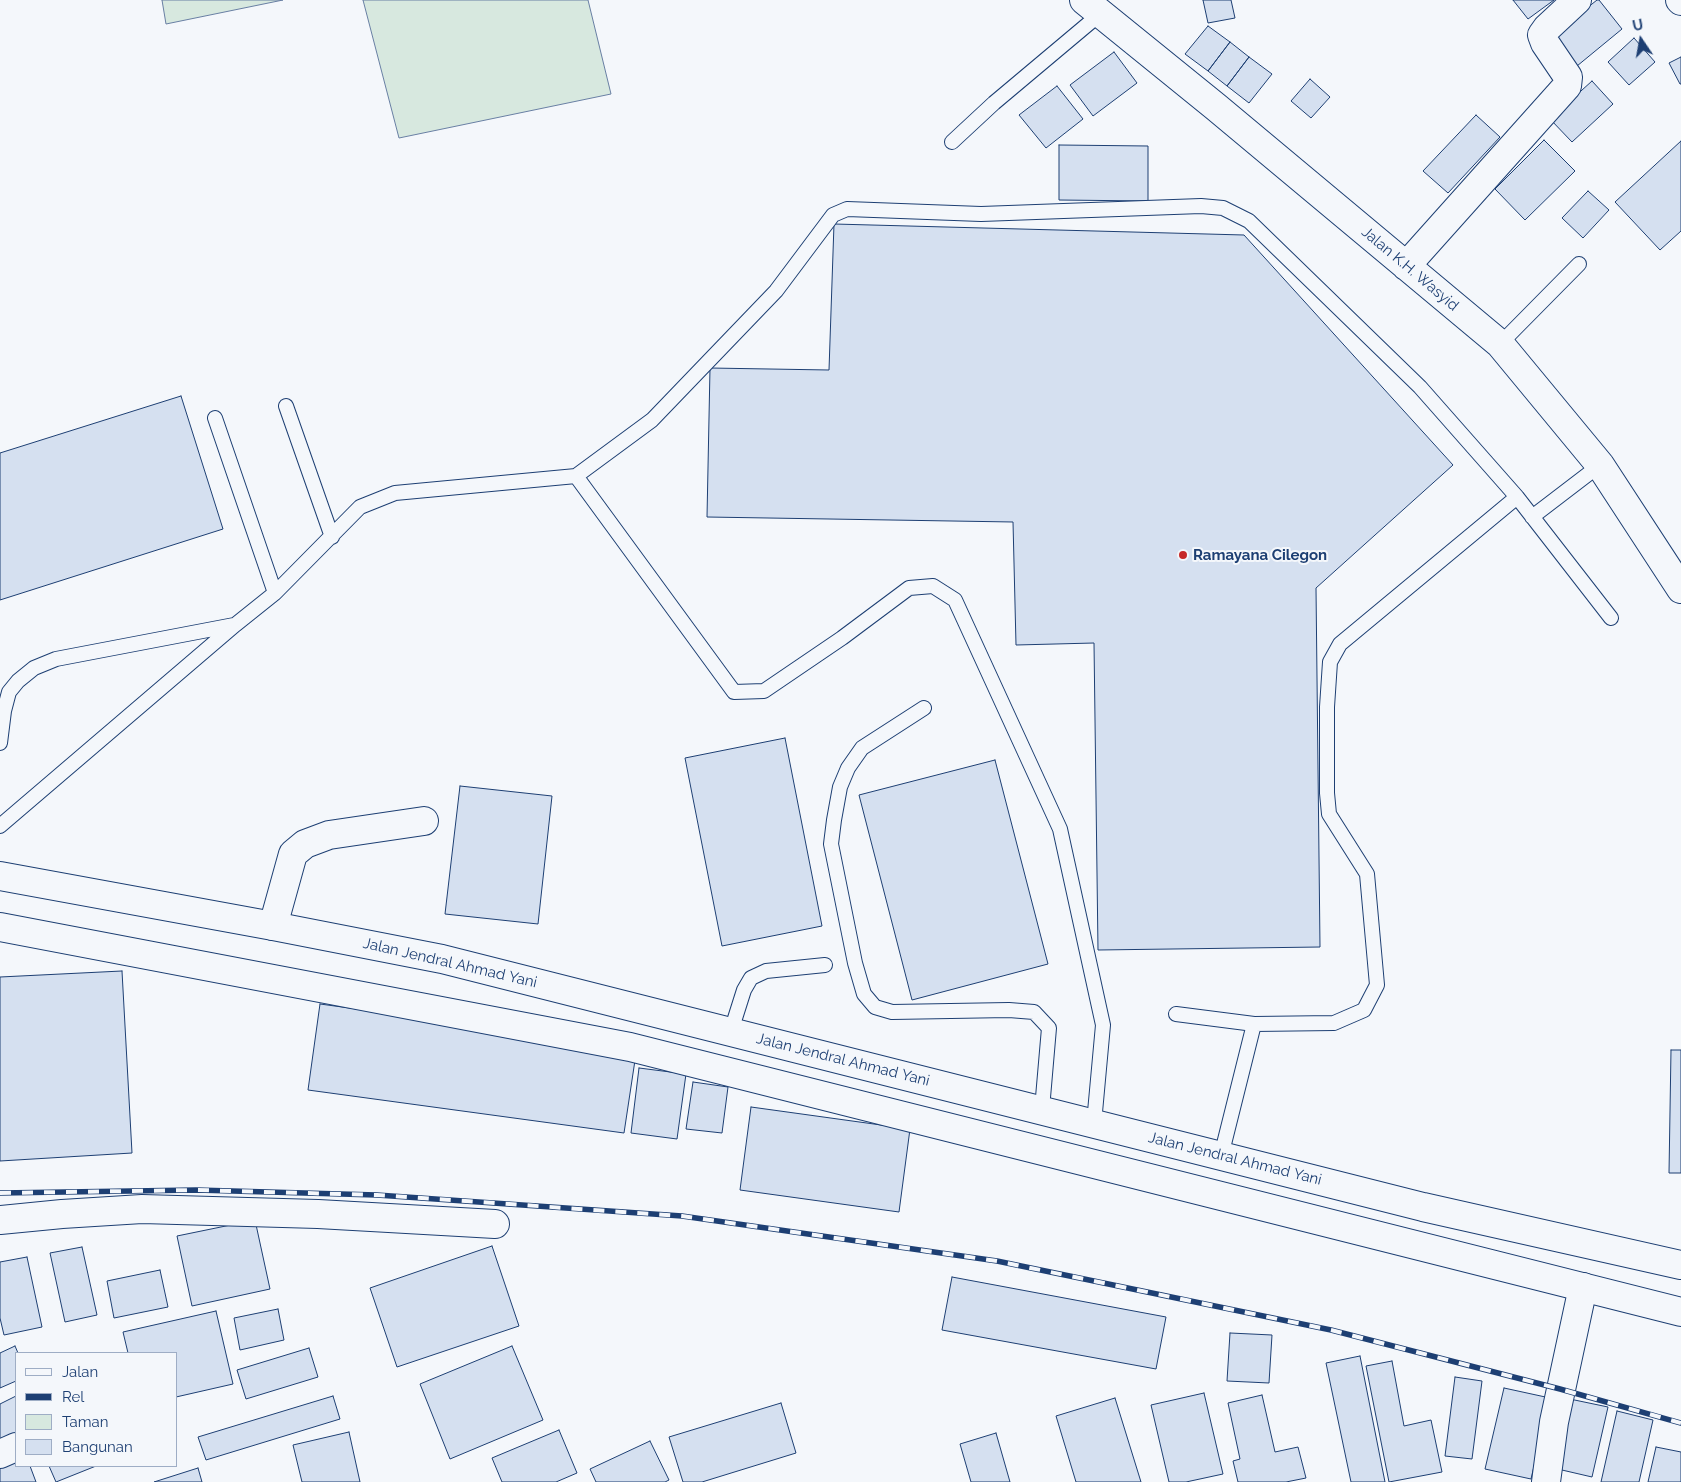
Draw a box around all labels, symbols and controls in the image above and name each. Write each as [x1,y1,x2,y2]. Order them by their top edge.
north arrow [1616,15,1666,65]
text: U [1631,16,1645,34]
street label: Jalan K.H. Wasyid [1358,223,1462,315]
place label: Ramayana Cilegon [1193,546,1327,564]
marker: Ramayana Cilegon [1177,549,1189,561]
street label: Jalan Jendral Ahmad Yani [361,934,539,992]
street label: Jalan Jendral Ahmad Yani [754,1030,932,1090]
street label: Jalan Jendral Ahmad Yani [1146,1129,1324,1189]
legend [15,1352,178,1467]
text: Jalan [62,1363,98,1381]
text: Rel [62,1388,84,1406]
text: Taman [62,1413,108,1431]
text: Bangunan [62,1438,133,1456]

